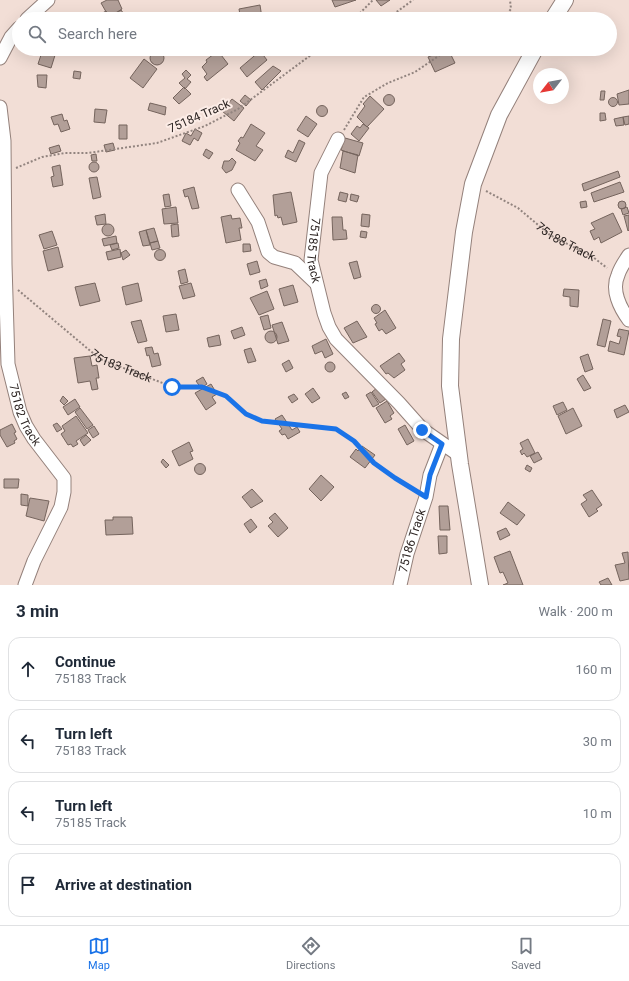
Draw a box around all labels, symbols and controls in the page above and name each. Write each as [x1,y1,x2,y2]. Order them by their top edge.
search box [12,12,617,56]
icon: search [26,23,48,45]
text: Search here [58,25,137,43]
north arrow [533,68,569,104]
street label: 75184 Track [166,96,233,136]
street label: 75185 Track [304,217,324,285]
street label: 75188 Track [533,219,598,264]
street label: 75183 Track [87,346,155,385]
route start [163,378,181,396]
street label: 75182 Track [6,382,44,449]
route end [413,421,431,439]
street label: 75186 Track [396,506,429,574]
text: 3 min [16,601,59,621]
text: Walk · 200 m [538,604,613,619]
text: Continue [55,653,116,671]
icon: ahead [17,658,39,680]
text: 160 m [575,662,612,677]
text: 75183 Track [55,671,126,686]
text: Turn left [55,725,112,743]
icon: left [17,730,39,752]
text: 30 m [583,734,612,749]
text: 75183 Track [55,743,126,758]
text: Turn left [55,797,112,815]
icon: left [17,802,39,824]
text: 10 m [583,806,612,821]
text: 75185 Track [55,815,126,830]
icon: arrive [17,874,39,896]
text: Arrive at destination [55,876,192,894]
tab: Map [88,935,110,972]
tab: Directions [286,935,335,972]
tab: Saved [511,935,541,972]

